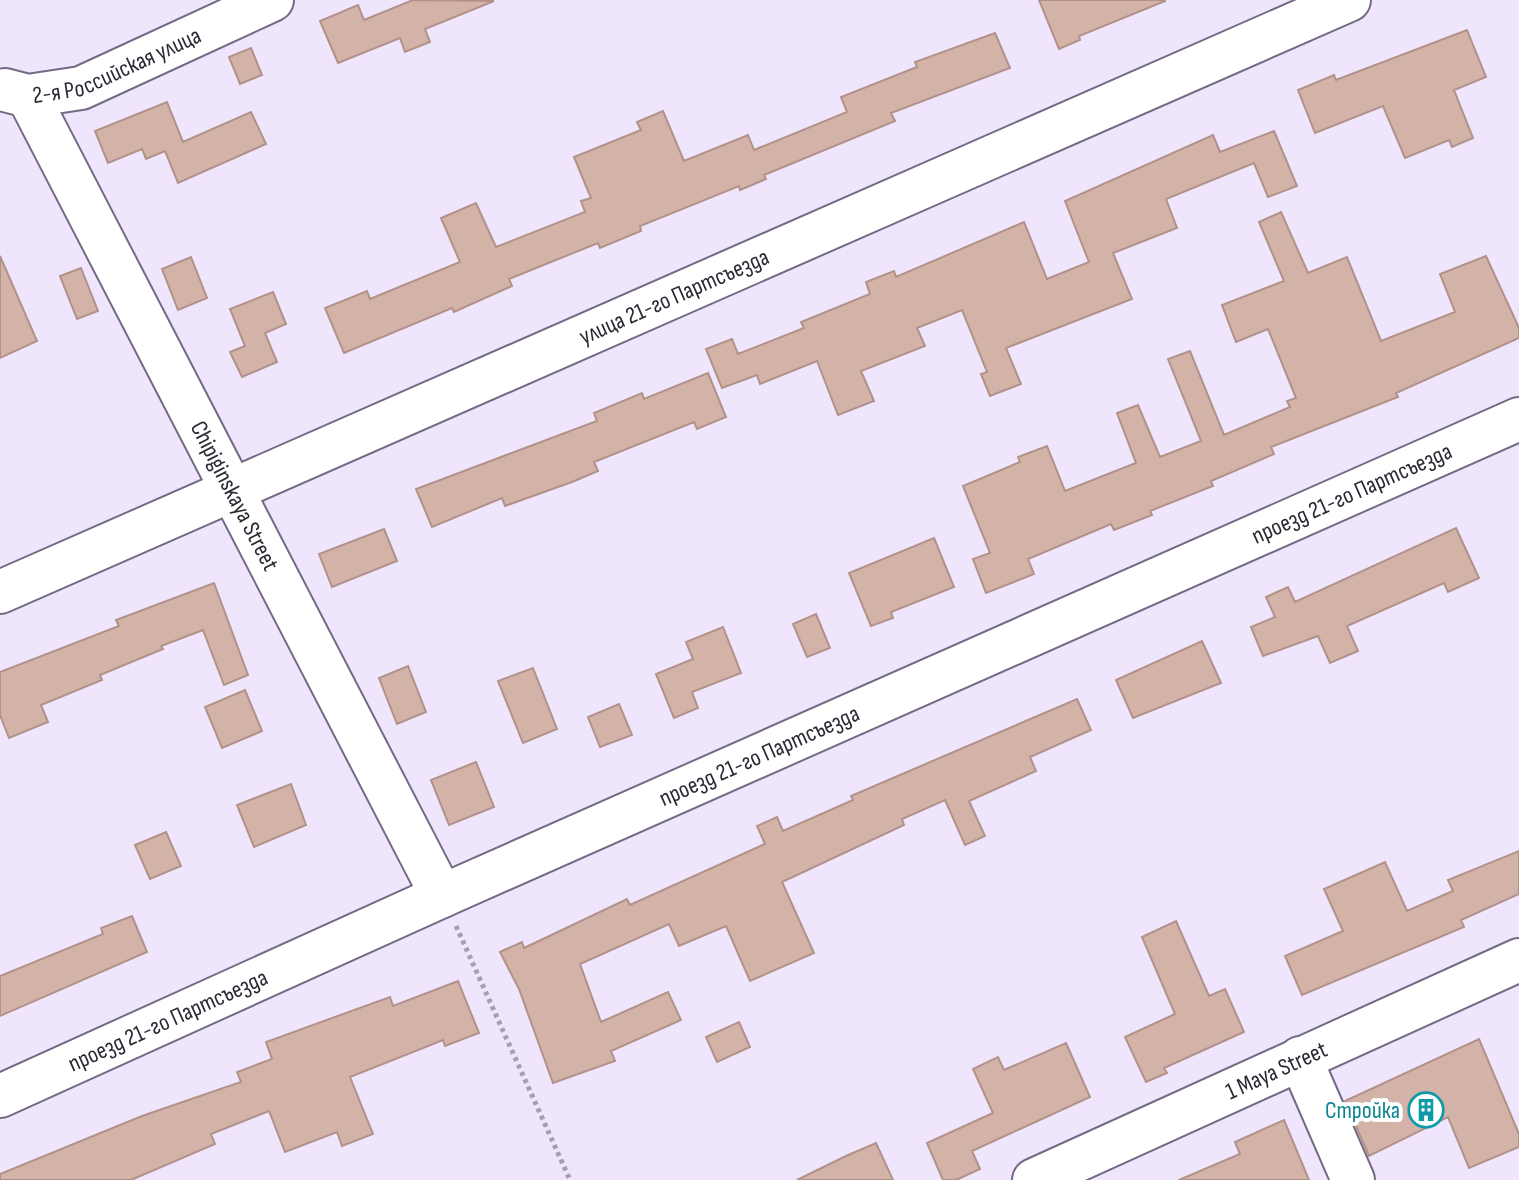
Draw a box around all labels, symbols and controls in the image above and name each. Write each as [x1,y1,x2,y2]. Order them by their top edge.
street label: 2-я Российская улица [30,21,206,110]
street label: улица 21-го Партсъезда [575,242,774,351]
street label: Chipiginskaya Street [184,416,285,576]
street label: проезд 21-го Партсъезда [1247,437,1456,551]
street label: проезд 21-го Партсъезда [655,699,864,813]
street label: проезд 21-го Партсъезда [63,963,272,1078]
street label: 1 Maya Street [1221,1035,1332,1106]
building icon: Стройка [1407,1091,1445,1129]
place label: Стройка [1325,1096,1400,1125]

